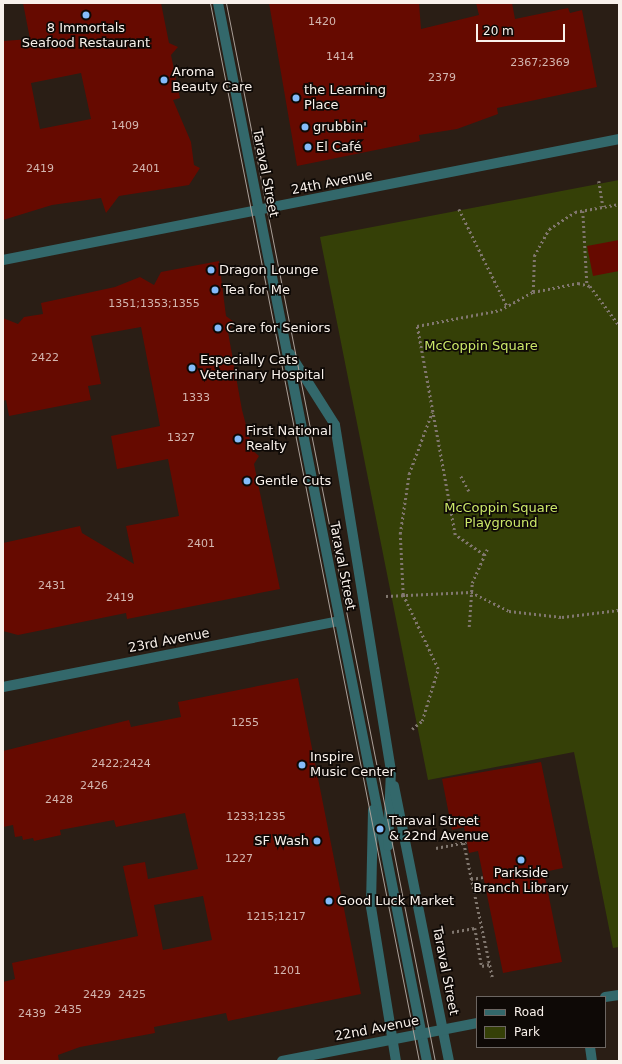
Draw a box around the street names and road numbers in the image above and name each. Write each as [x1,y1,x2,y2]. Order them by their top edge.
street label: Taraval Street [249,127,281,219]
street label: 24th Avenue [290,167,374,199]
street label: Taraval Street [326,520,358,612]
street label: 23rd Avenue [127,625,211,657]
street label: Taraval Street [429,925,461,1017]
street label: 22nd Avenue [334,1013,420,1045]

